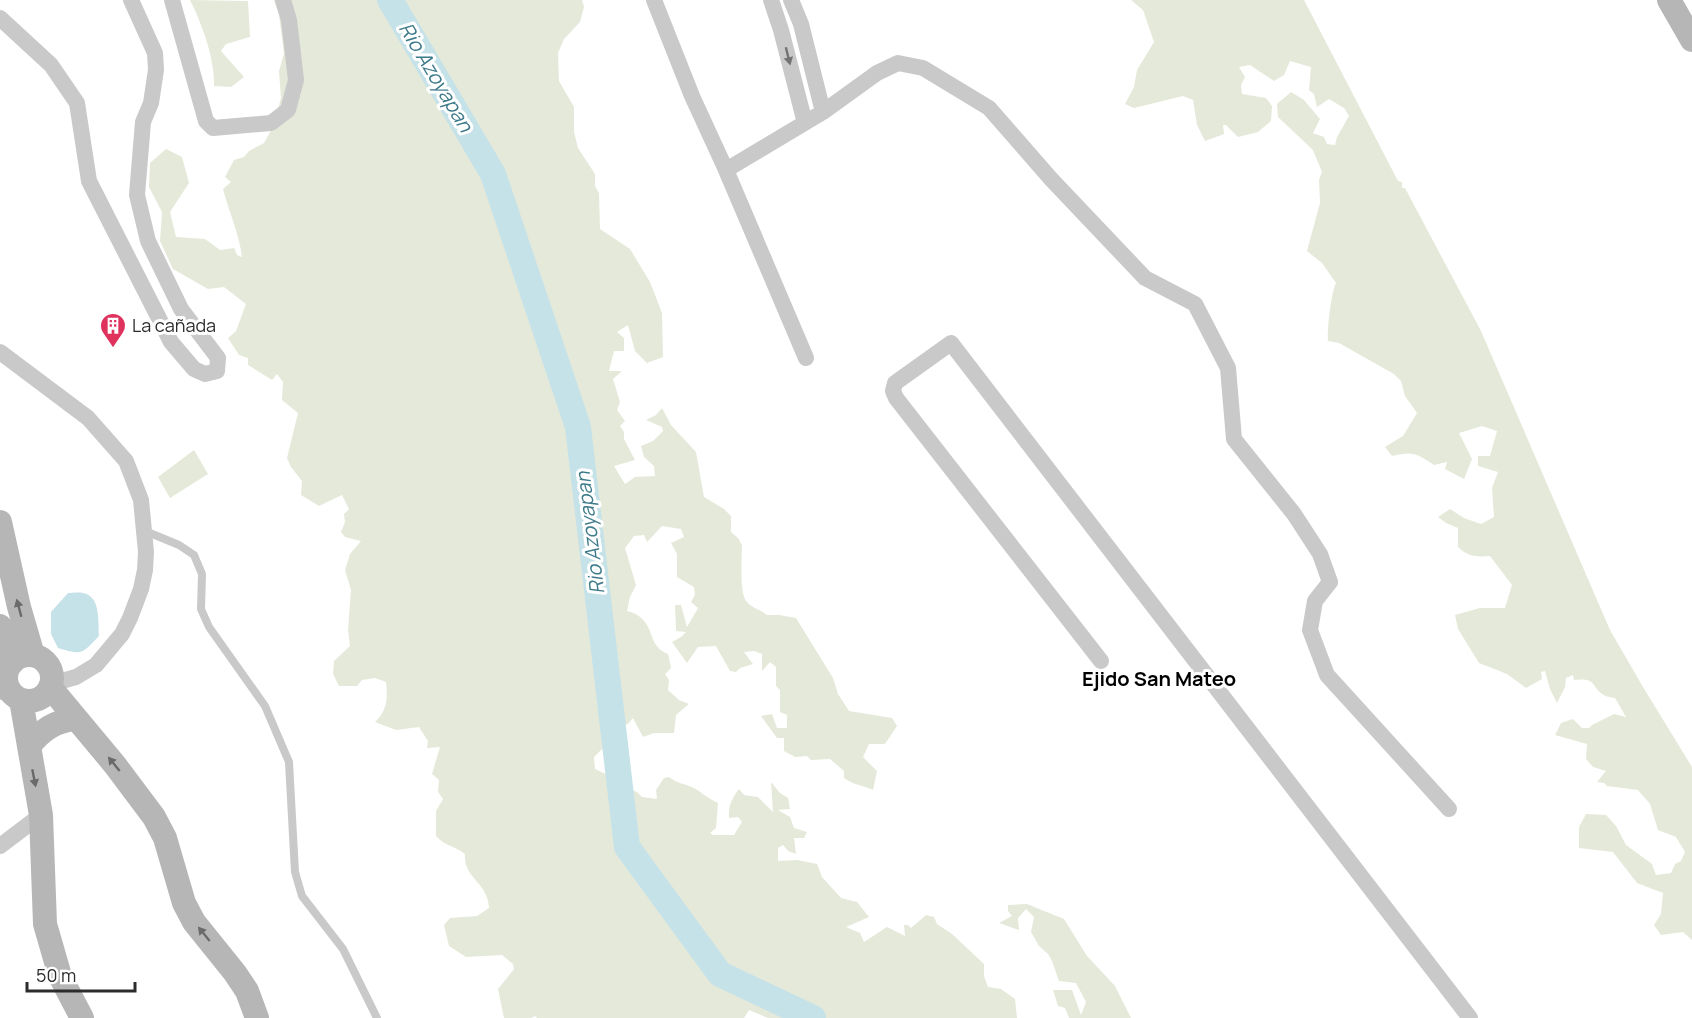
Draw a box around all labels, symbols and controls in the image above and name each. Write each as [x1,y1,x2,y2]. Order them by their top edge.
water label: Rio Azoyapan [393,17,480,137]
one-way arrow [783,47,793,65]
building icon: La cañada [98,311,128,349]
place label: La cañada [132,313,216,337]
water label: Rio Azoyapan [568,469,610,596]
one-way arrow [14,599,24,617]
district label: Ejido San Mateo [1082,665,1236,692]
one-way arrow [107,756,120,772]
one-way arrow [30,769,39,788]
one-way arrow [197,926,210,942]
scale bar [27,955,135,993]
text: 50 m [36,963,76,987]

